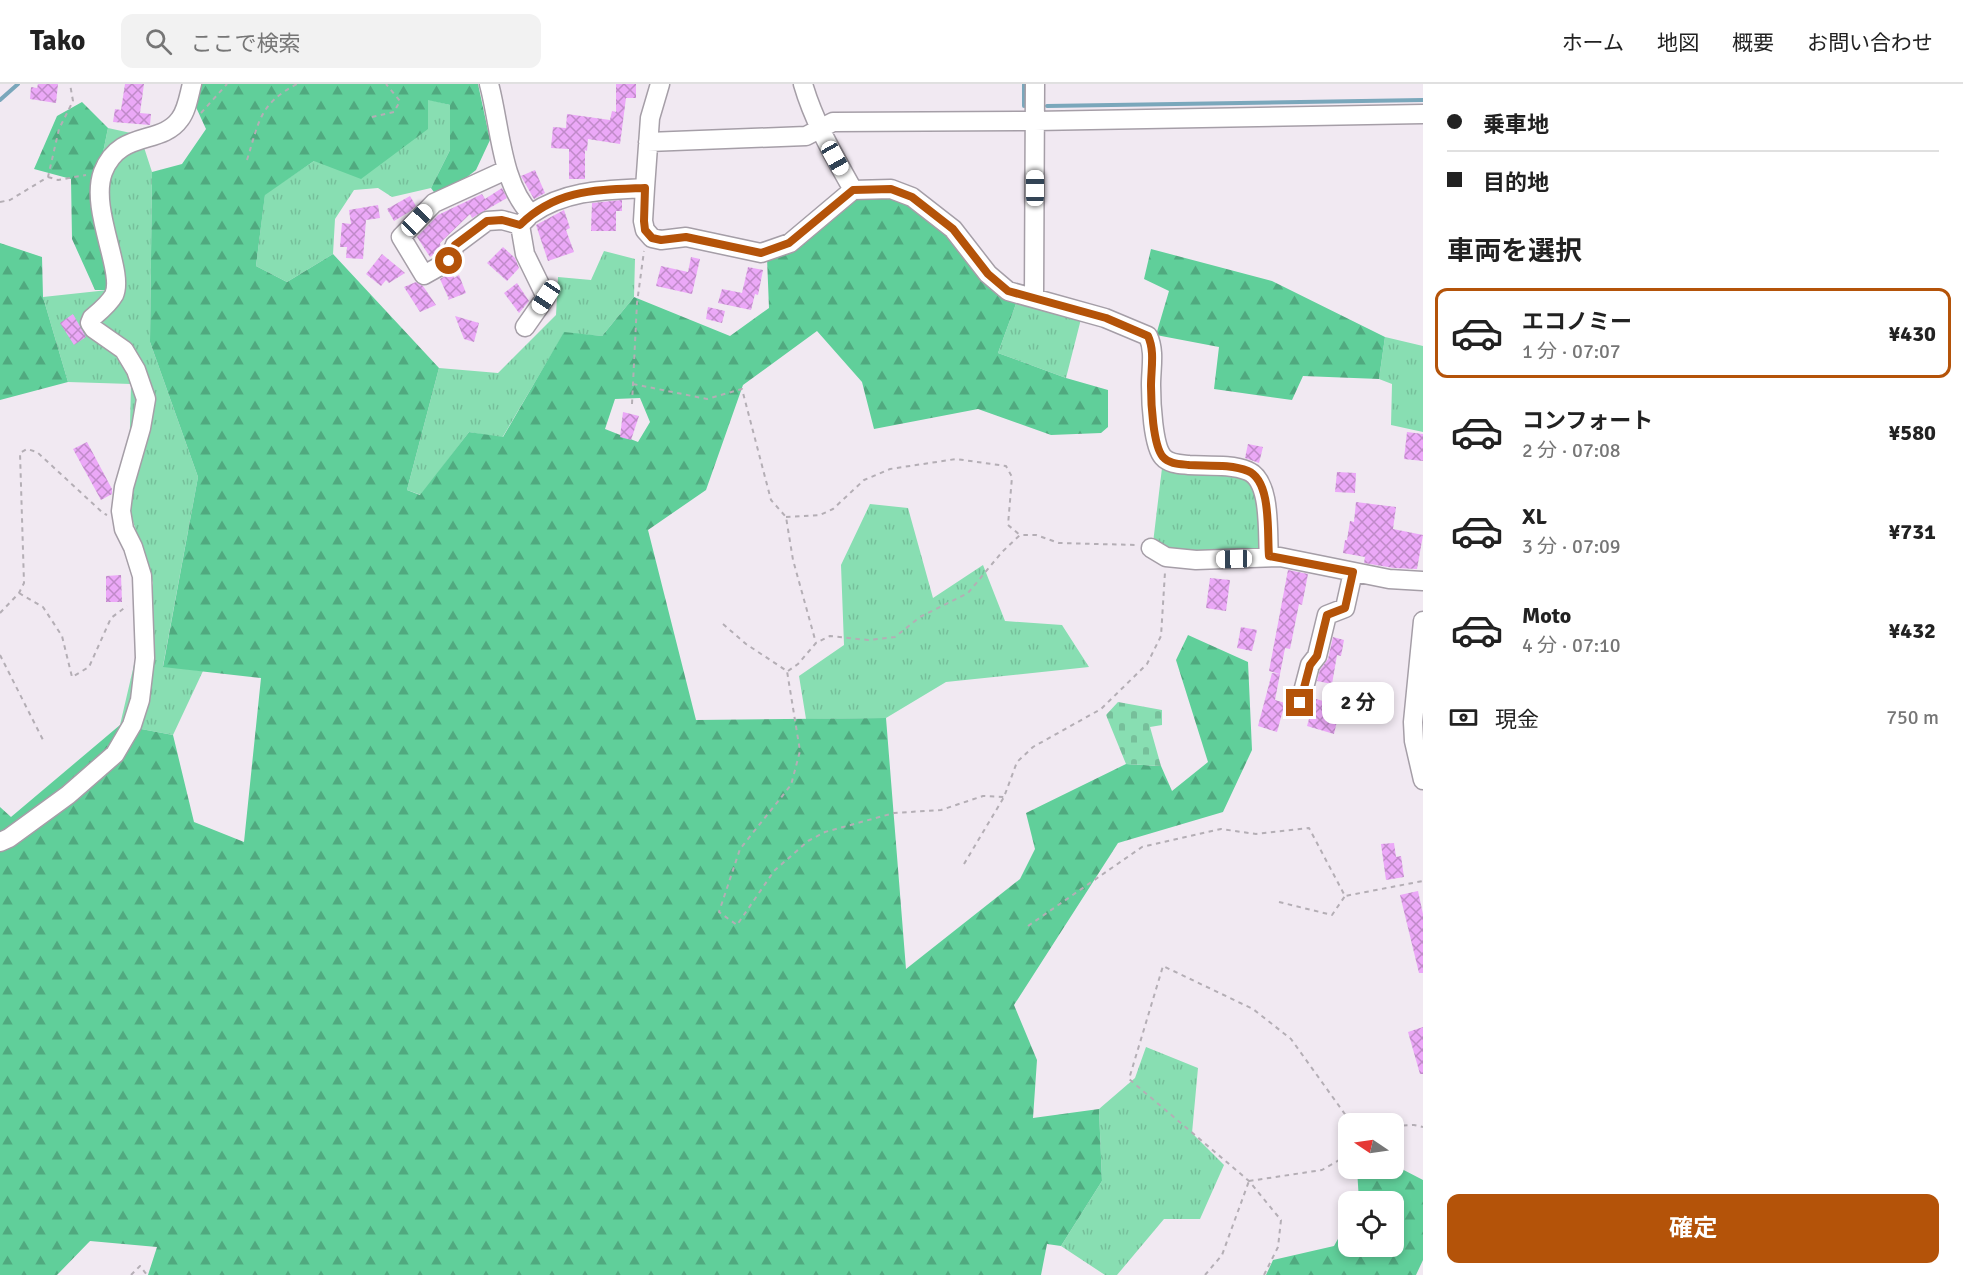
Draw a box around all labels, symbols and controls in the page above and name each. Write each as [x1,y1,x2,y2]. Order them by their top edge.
search box [121,14,541,68]
text: Tako [30,24,85,58]
icon: search [142,25,175,58]
text: ここで検索 [190,30,300,57]
text: ホーム [1562,30,1624,56]
text: 地図 [1657,30,1699,56]
text: 概要 [1732,30,1774,56]
text: お問い合わせ [1807,30,1933,56]
text: 乗車地 [1483,111,1549,138]
car [818,138,852,178]
text: 目的地 [1483,169,1549,196]
car [1026,170,1044,206]
car [398,201,436,239]
text: 車両を選択 [1447,235,1582,268]
route start [435,247,462,274]
car [528,277,564,317]
icon: car [1450,306,1504,360]
text: エコノミー [1522,308,1632,335]
text: ¥430 [1888,320,1936,347]
text: 1 分 · 07:07 [1522,339,1621,364]
icon: car [1450,405,1504,459]
text: コンフォート [1522,407,1653,434]
text: ¥580 [1888,419,1936,446]
text: 2 分 · 07:08 [1522,438,1621,463]
text: XL [1522,503,1547,530]
icon: car [1450,504,1504,558]
text: ¥731 [1888,518,1936,545]
text: 3 分 · 07:09 [1522,534,1621,559]
car [1216,550,1252,568]
text: Moto [1522,602,1571,629]
icon: car [1450,603,1504,657]
text: ¥432 [1888,617,1936,644]
text: 4 分 · 07:10 [1522,633,1621,658]
callout: 2 分 [1321,682,1393,724]
route end [1286,689,1313,716]
text: 2 分 [1340,690,1376,715]
icon: cash [1447,701,1480,734]
text: 750 m [1886,705,1939,730]
text: 現金 [1495,706,1539,733]
north arrow [1338,1113,1404,1179]
map controls [1338,1113,1404,1257]
button: locate [1338,1191,1404,1257]
button: 確定 [1447,1194,1939,1263]

